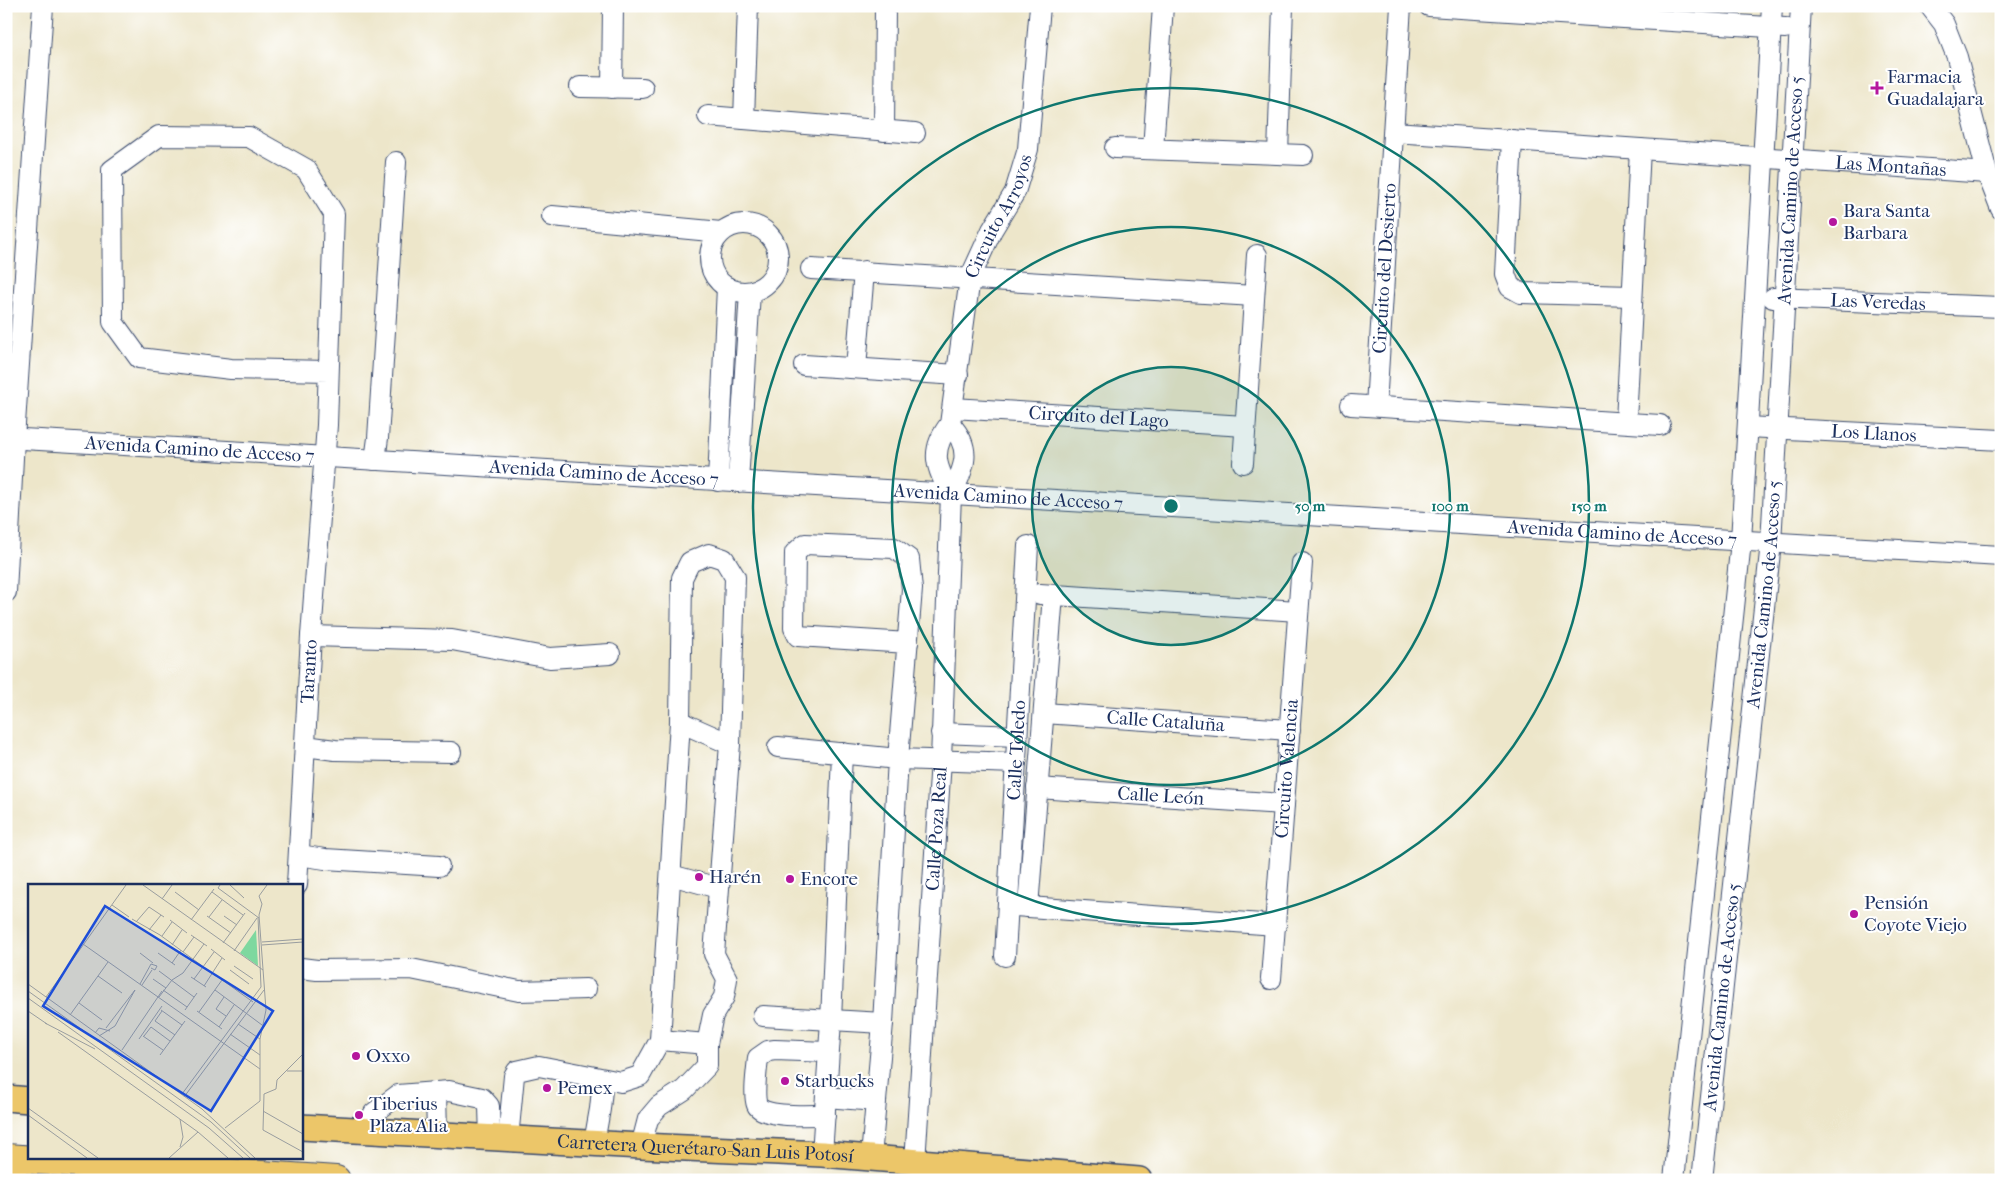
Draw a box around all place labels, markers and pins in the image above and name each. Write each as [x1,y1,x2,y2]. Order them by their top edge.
place label: Farmacia Guadalajara [1887,66,1984,110]
marker: Farmacia Guadalajara [1871,82,1883,94]
place label: Bara Santa Barbara [1843,200,1930,244]
marker: Bara Santa Barbara [1827,216,1839,228]
centre of rings [1162,497,1180,515]
place label: Harén [709,866,761,888]
place label: Encore [800,868,858,890]
marker: Harén [693,871,705,883]
marker: Encore [784,873,796,885]
place label: Pensión Coyote Viejo [1864,892,1967,936]
marker: Pensión Coyote Viejo [1848,908,1860,920]
place label: Oxxo [366,1045,411,1067]
marker: Oxxo [350,1050,362,1062]
place label: Starbucks [795,1070,874,1092]
marker: Starbucks [779,1075,791,1087]
place label: Pemex [557,1077,612,1099]
marker: Pemex [541,1082,553,1094]
place label: Tiberius Plaza Alia [369,1093,448,1137]
marker: Tiberius Plaza Alia [353,1109,365,1121]

